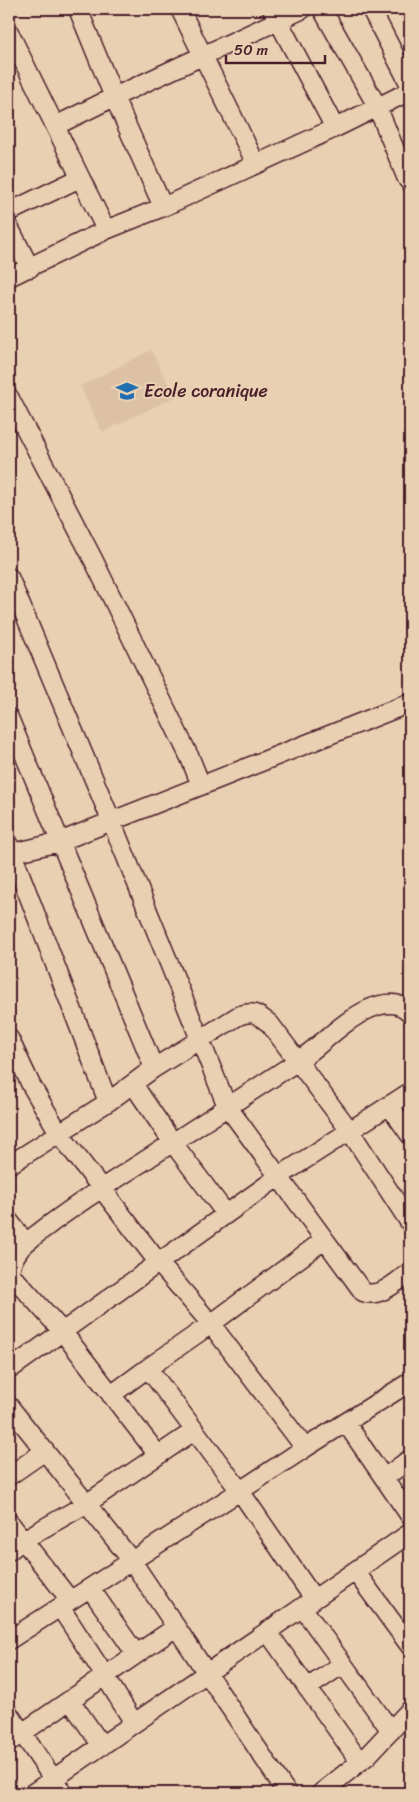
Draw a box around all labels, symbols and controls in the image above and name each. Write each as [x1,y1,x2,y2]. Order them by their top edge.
scale bar [226,32,325,64]
text: 50 m [234,37,269,63]
place label: Ecole coranique [144,375,268,407]
school or university icon: Ecole coranique [114,378,140,404]

